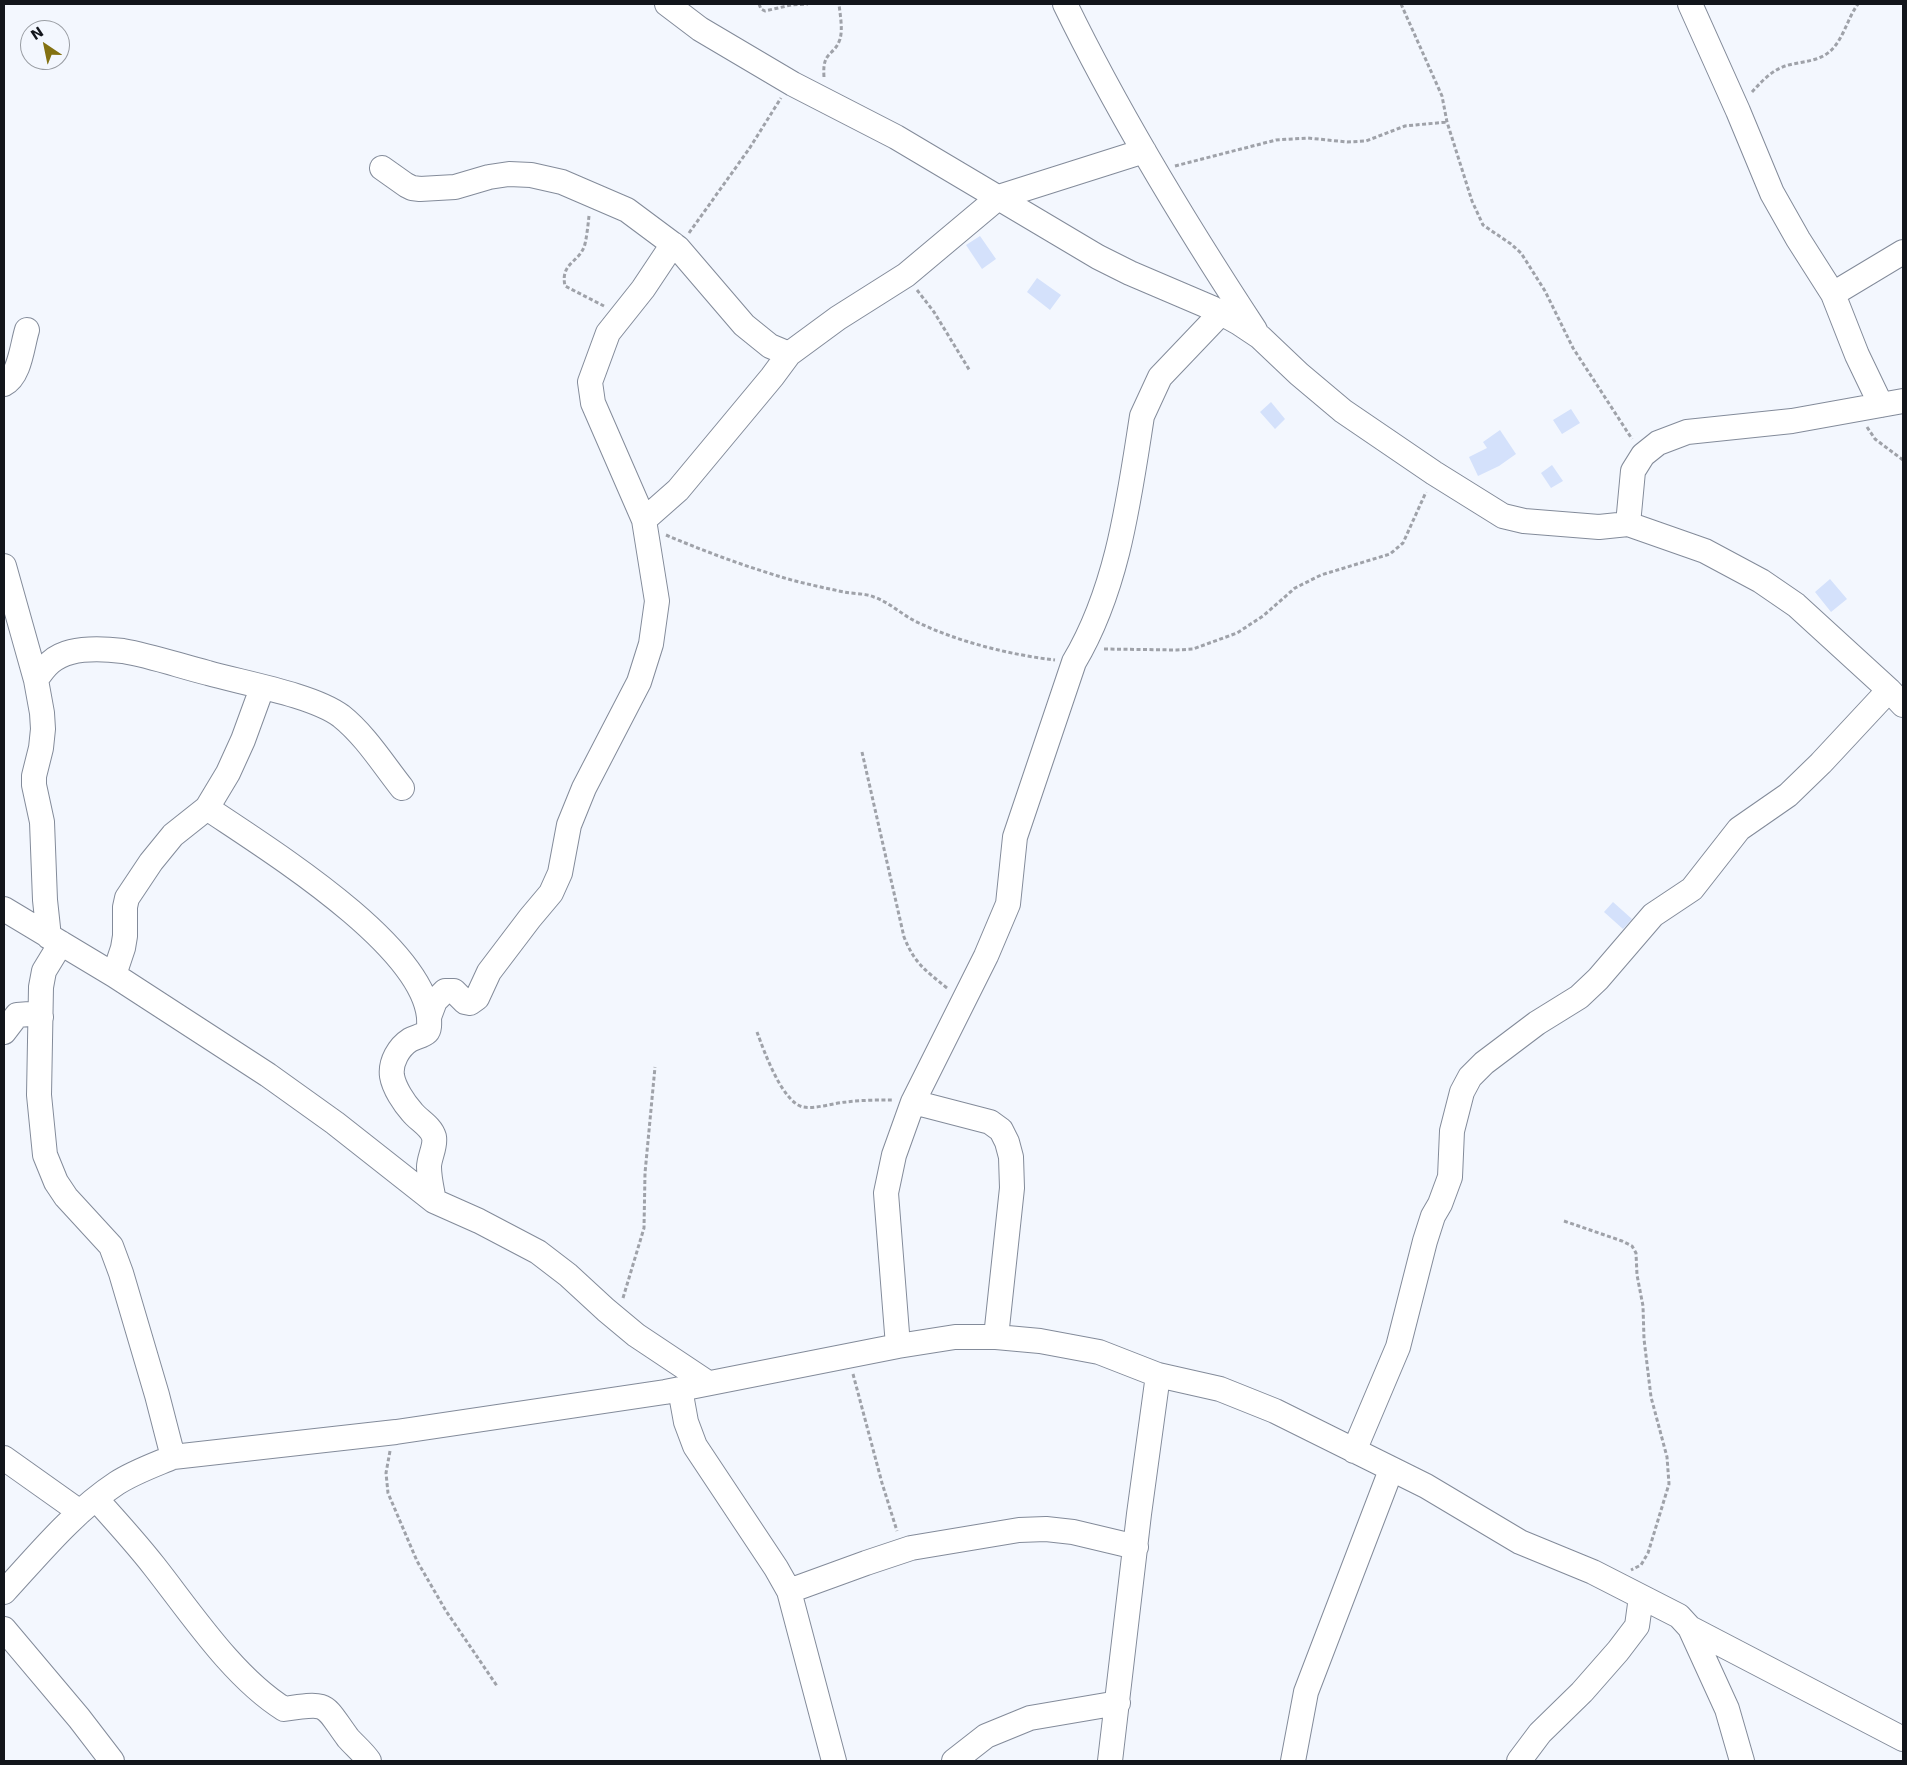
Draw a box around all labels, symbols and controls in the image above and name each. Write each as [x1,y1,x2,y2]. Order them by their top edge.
north arrow [20,20,70,70]
text: N [28,23,47,43]

